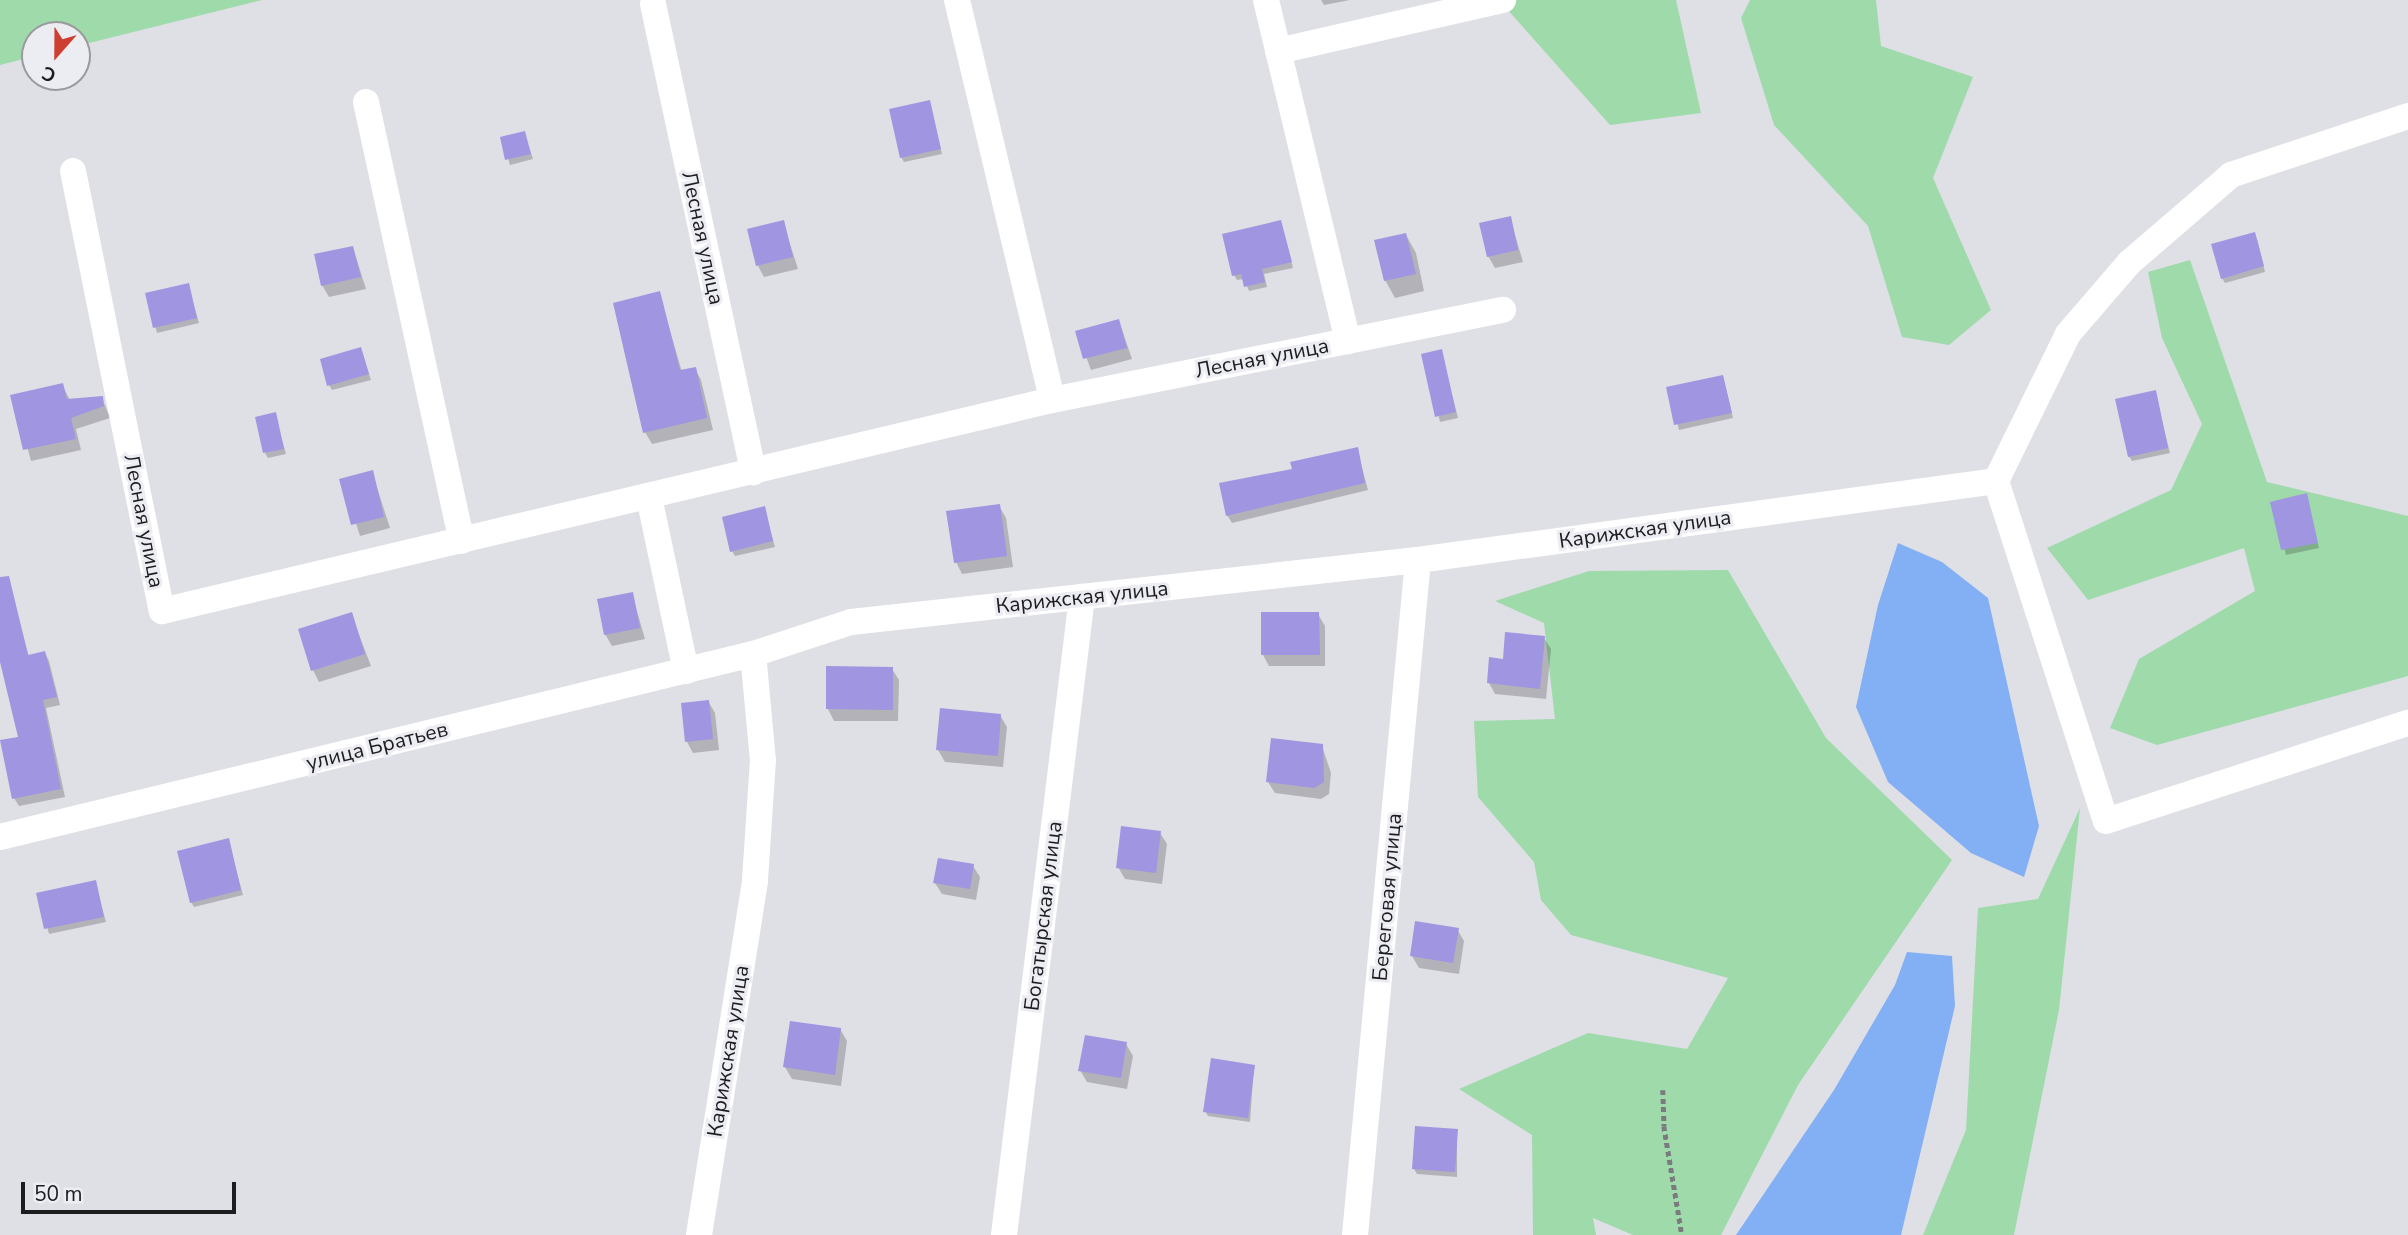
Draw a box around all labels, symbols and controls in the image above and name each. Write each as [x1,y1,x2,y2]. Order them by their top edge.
north arrow [21,21,91,91]
text: С [39,59,60,88]
street label: Лесная улица [677,169,729,307]
street label: Лесная улица [1193,333,1331,383]
street label: Лесная улица [119,452,169,590]
street label: Карижская улица [1557,504,1733,554]
street label: Карижская улица [994,575,1170,619]
street label: улица Братьев [304,716,450,776]
street label: Береговая улица [1367,812,1407,982]
street label: Богатырская улица [1019,820,1067,1012]
street label: Карижская улица [702,963,754,1139]
scale bar [24,1168,240,1212]
text: 50 m [34,1180,83,1208]

